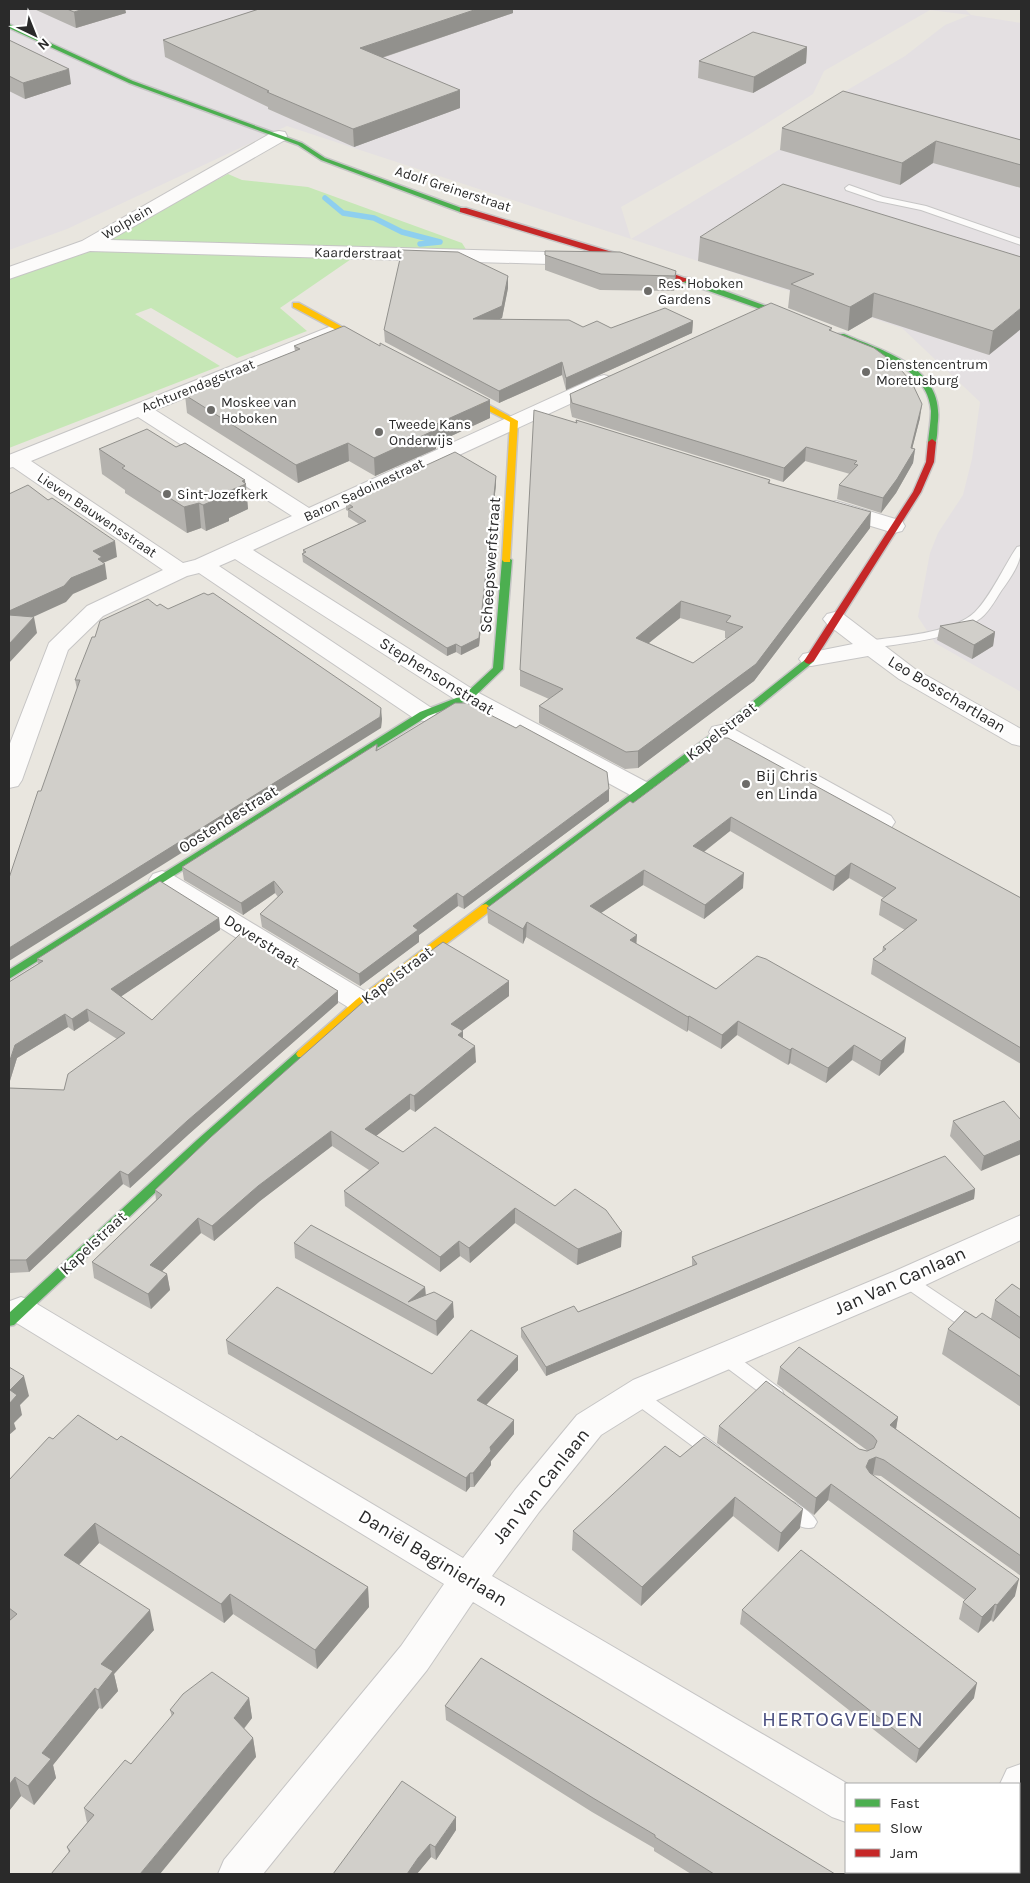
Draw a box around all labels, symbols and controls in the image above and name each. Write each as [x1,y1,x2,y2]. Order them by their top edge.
north arrow [10,10,60,60]
text: N [34,34,53,54]
street label: Adolf Greinerstraat [393,162,513,216]
street label: Wolplein [99,201,155,243]
street label: Kaarderstraat [314,244,402,262]
place label: Res. Hoboken Gardens [658,275,743,308]
marker: Res. Hoboken Gardens [642,285,654,297]
street label: Achturendagstraat [139,356,257,416]
place label: Dienstencentrum Moretusburg [876,356,988,389]
marker: Dienstencentrum Moretusburg [860,366,872,378]
place label: Moskee van Hoboken [221,394,297,427]
marker: Moskee van Hoboken [205,404,217,416]
place label: Tweede Kans Onderwijs [389,416,471,449]
marker: Tweede Kans Onderwijs [373,426,385,438]
street label: Baron Sadoinestraat [301,455,427,525]
street label: Lieven Bauwensstraat [34,469,160,561]
place label: Sint-Jozefkerk [177,486,268,503]
marker: Sint-Jozefkerk [161,488,173,500]
street label: Scheepswerfstraat [476,496,504,634]
street label: Stephensonstraat [376,633,498,719]
street label: Leo Bosschartlaan [885,651,1009,737]
street label: Kapelstraat [682,698,760,764]
place label: Bij Chris en Linda [756,766,818,803]
marker: Bij Chris en Linda [740,778,752,790]
street label: Oostendestraat [175,781,281,857]
street label: Doverstraat [221,910,303,972]
street label: Kapelstraat [358,942,436,1008]
street label: Kapelstraat [56,1207,130,1279]
street label: Jan Van Canlaan [831,1242,969,1320]
street label: Jan Van Canlaan [488,1424,594,1548]
street label: Daniël Baginierlaan [355,1505,511,1611]
district label: HERTOGVELDEN [762,1707,924,1731]
legend [845,1783,1020,1873]
text: Fast [890,1794,920,1812]
text: Slow [890,1819,922,1837]
text: Jam [890,1844,918,1862]

